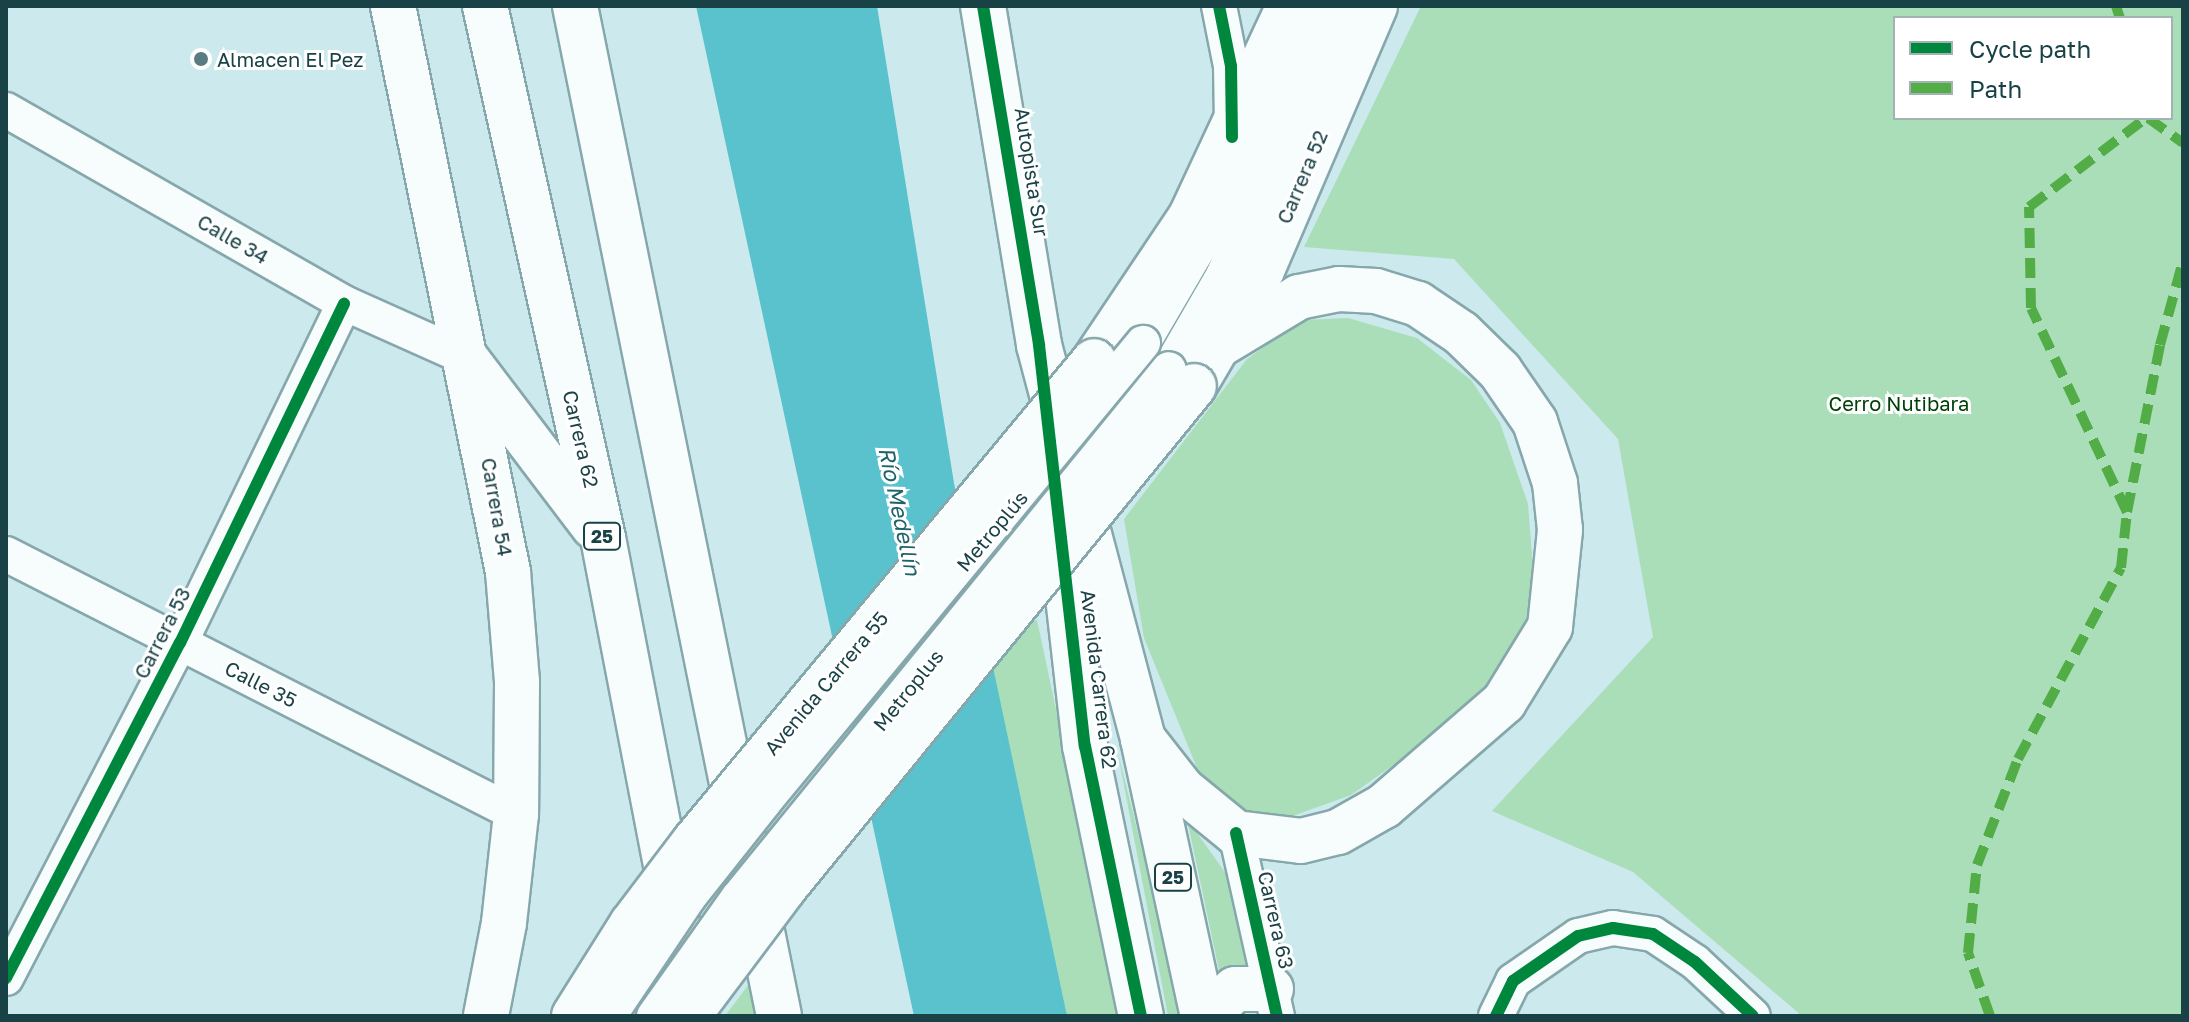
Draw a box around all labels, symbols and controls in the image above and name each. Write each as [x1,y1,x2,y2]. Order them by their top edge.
legend [1893,16,2173,120]
text: Cycle path [1969,34,2091,63]
place label: Almacen El Pez [217,47,363,71]
marker: Almacen El Pez [192,50,210,68]
text: Path [1969,74,2022,103]
street label: Autopista Sur [1010,106,1054,238]
street label: Carrera 52 [1272,127,1332,227]
street label: Calle 34 [193,209,273,269]
street label: Carrera 62 [558,388,604,490]
park label: Cerro Nutibara [1829,391,1969,415]
water label: Río Medellín [873,444,927,578]
street label: Carrera 54 [477,456,517,558]
street label: Metroplús [951,486,1033,576]
road number: 25 [582,522,622,550]
street label: Carrera 53 [129,583,195,683]
street label: Avenida Carrera 62 [1076,588,1122,770]
street label: Avenida Carrera 55 [759,606,893,760]
street label: Metroplus [868,644,948,736]
street label: Calle 35 [221,656,301,712]
road number: 25 [1153,863,1193,891]
street label: Carrera 63 [1253,869,1299,971]

